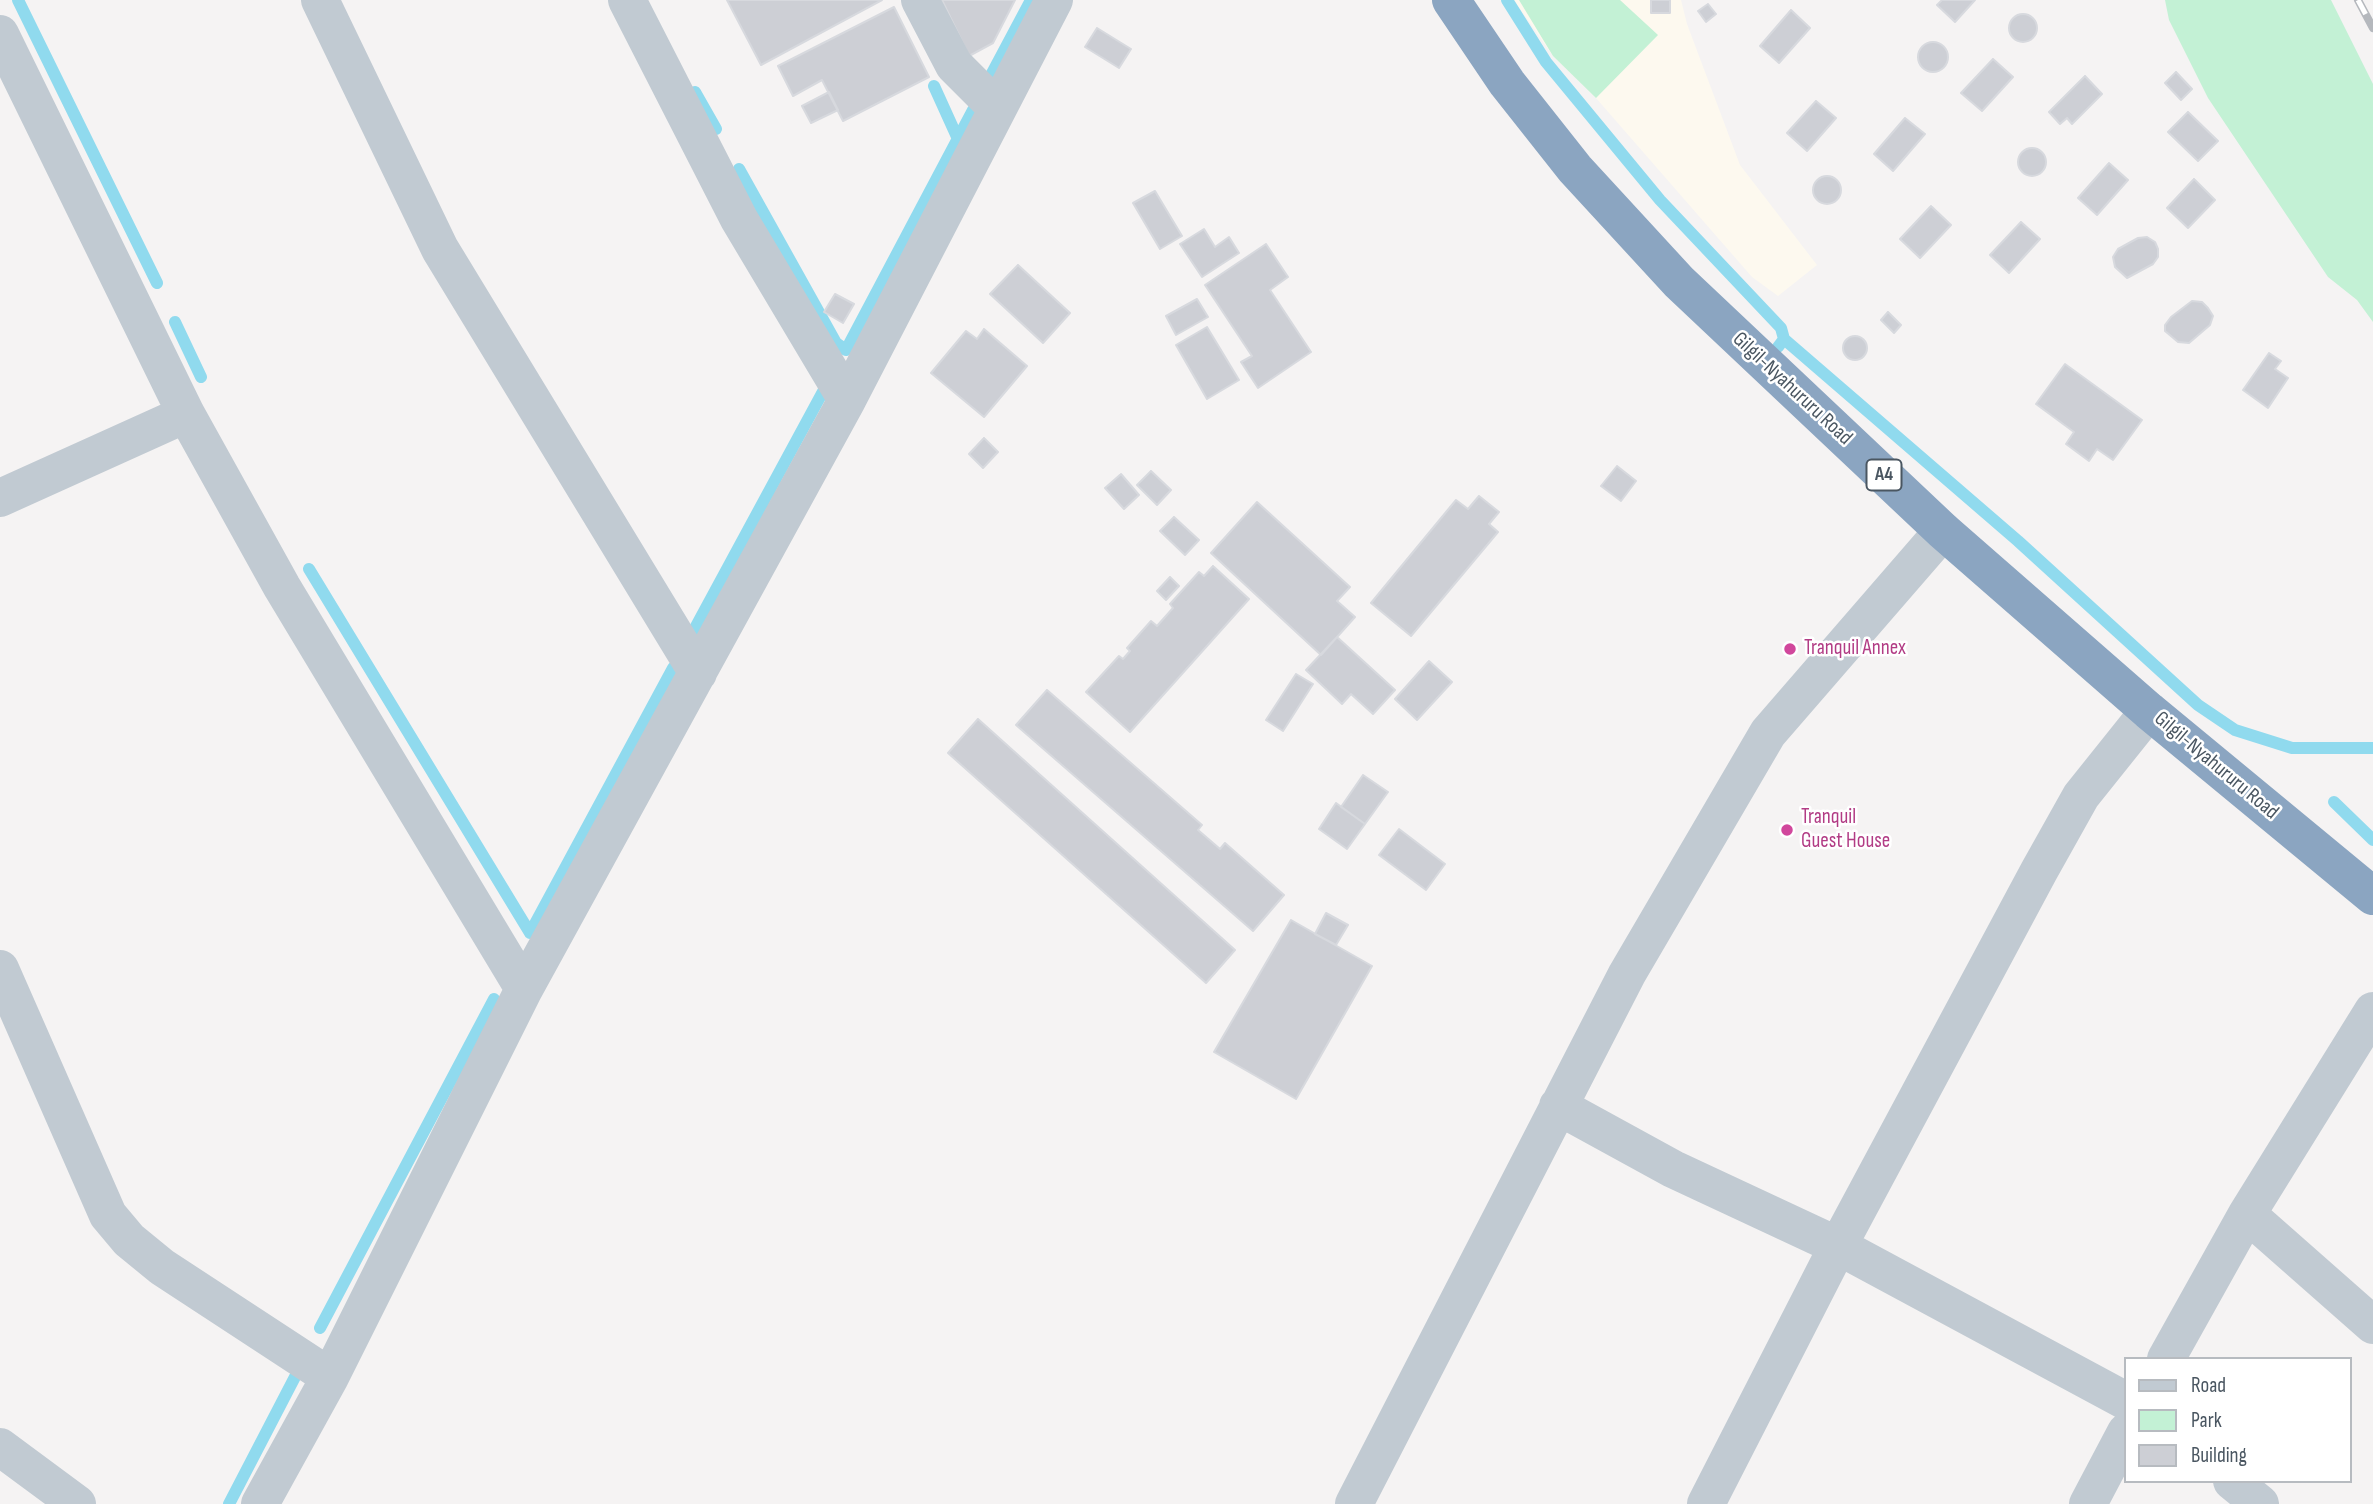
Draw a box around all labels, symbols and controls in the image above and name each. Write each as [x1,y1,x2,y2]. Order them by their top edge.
street label: Gilgil-Nyahururu Road [1727,327,1857,451]
road number: A4 [1867,460,1902,490]
place label: Tranquil Annex [1804,636,1906,662]
marker: Tranquil Annex [1782,641,1798,657]
street label: Gilgil-Nyahururu Road [2149,707,2283,825]
place label: Tranquil Guest House [1801,805,1890,855]
marker: Tranquil Guest House [1779,822,1795,838]
legend [2124,1357,2352,1483]
text: Road [2191,1373,2226,1398]
text: Park [2191,1408,2222,1433]
text: Building [2191,1443,2247,1468]

